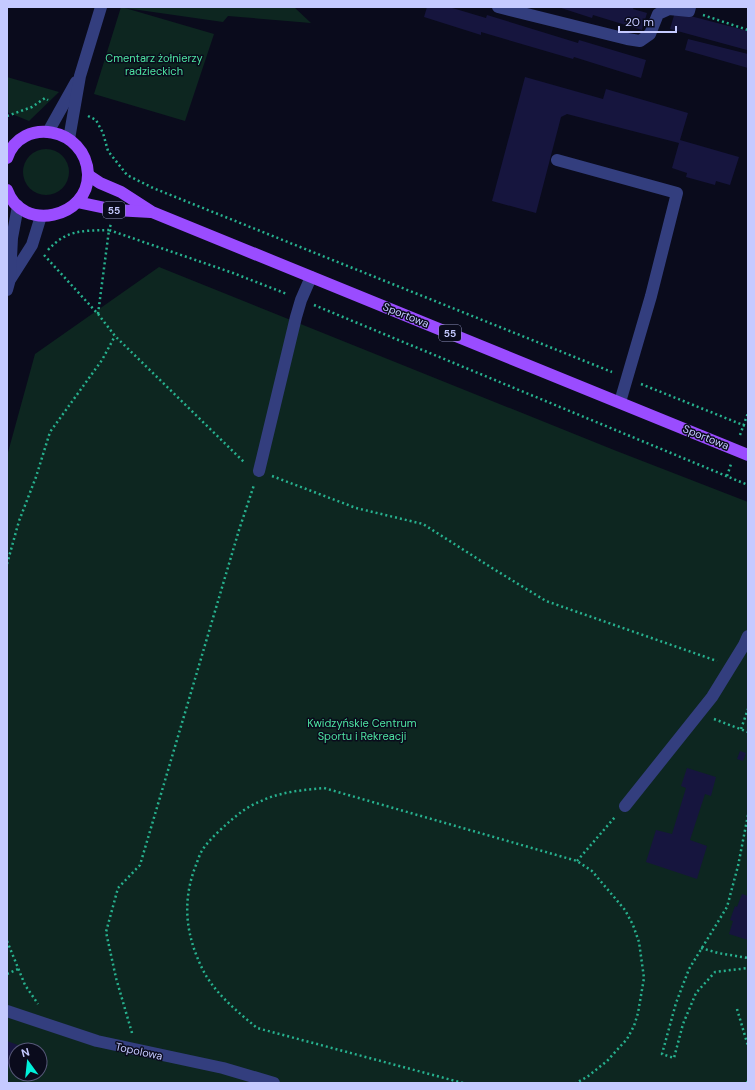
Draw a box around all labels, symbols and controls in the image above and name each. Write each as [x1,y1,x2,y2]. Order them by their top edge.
scale bar [619,8,676,34]
text: 20 m [625,14,654,30]
park label: Cmentarz żołnierzy radzieckich [105,51,203,78]
road number: 55 [103,202,125,218]
street label: Sportowa [381,299,431,331]
road number: 55 [439,325,461,341]
street label: Sportowa [681,421,731,453]
park label: Kwidzyńskie Centrum Sportu i Rekreacji [307,716,417,743]
street label: Topolowa [114,1039,164,1063]
north arrow [8,1042,48,1082]
text: N [20,1045,31,1060]

